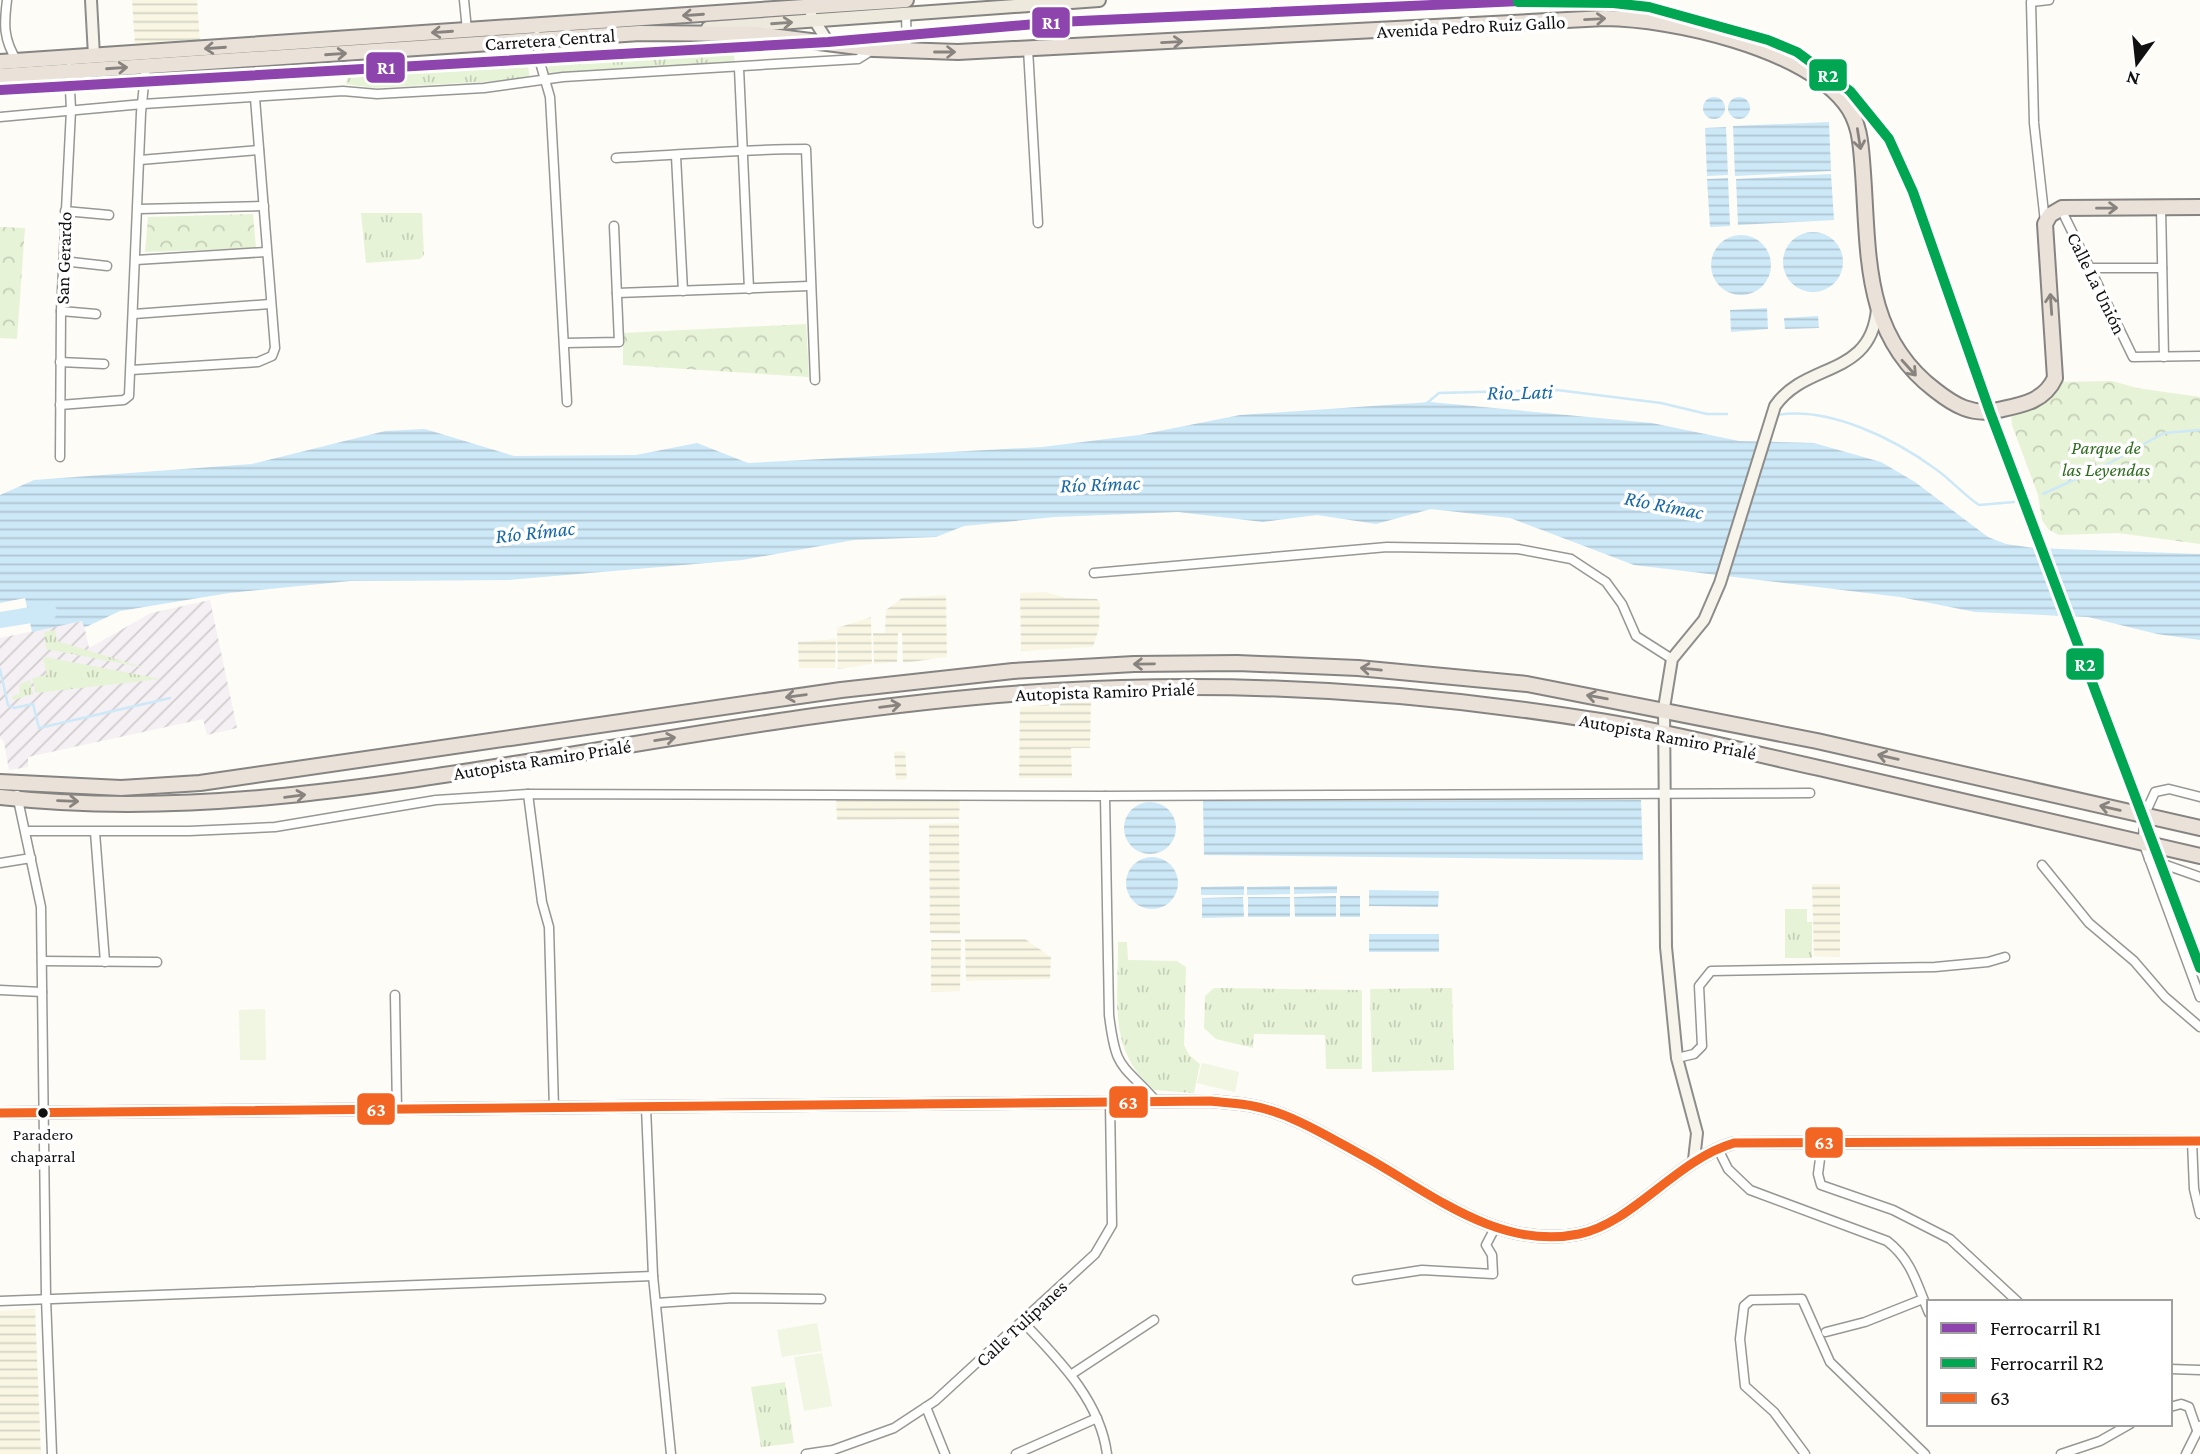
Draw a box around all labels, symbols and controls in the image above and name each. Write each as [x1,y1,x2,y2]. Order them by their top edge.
line badge: R1 [1031,6,1071,39]
one-way arrow [682,9,705,22]
street label: Avenida Pedro Ruiz Gallo [1376,11,1566,42]
text: R1 [1042,12,1060,33]
one-way arrow [1583,12,1606,25]
one-way arrow [770,16,792,29]
street label: Carretera Central [484,24,616,55]
one-way arrow [431,26,454,39]
north arrow [2102,28,2172,98]
one-way arrow [1160,35,1183,48]
one-way arrow [204,41,227,54]
one-way arrow [933,45,956,59]
one-way arrow [325,47,347,60]
line badge: R1 [365,51,406,84]
text: R1 [377,57,395,78]
line badge: R2 [1808,58,1848,92]
one-way arrow [105,61,128,74]
text: R2 [1817,65,1839,86]
text: N [2124,67,2142,91]
one-way arrow [1853,127,1866,150]
one-way arrow [2095,201,2118,214]
street label: San Gerardo [51,211,76,305]
street label: Calle La Unión [2063,229,2130,338]
one-way arrow [2044,294,2057,316]
one-way arrow [1901,359,1917,377]
water label: Rio_Lati [1487,379,1554,405]
park label: Parque de las Leyendas [2062,437,2150,480]
water label: Río Rímac [1060,471,1141,497]
water label: Río Rímac [1622,486,1706,525]
water label: Río Rímac [494,516,577,548]
line badge: R2 [2065,647,2105,681]
text: R2 [2074,654,2096,675]
one-way arrow [1133,657,1156,671]
one-way arrow [1360,662,1383,675]
street label: Autopista Ramiro Prialé [1015,678,1195,705]
one-way arrow [1586,689,1609,703]
one-way arrow [785,690,807,703]
one-way arrow [879,700,901,713]
street label: Autopista Ramiro Prialé [1578,709,1758,764]
one-way arrow [653,732,676,745]
street label: Autopista Ramiro Prialé [452,735,632,784]
one-way arrow [1877,750,1900,763]
one-way arrow [283,790,306,803]
one-way arrow [56,795,79,808]
one-way arrow [2099,801,2121,814]
line badge: 63 [1108,1085,1149,1119]
line badge: 63 [356,1092,396,1126]
text: 63 [1118,1092,1138,1113]
text: 63 [366,1099,386,1120]
marker: Paradero chaparral [36,1106,50,1120]
place label: Paradero chaparral [11,1125,76,1166]
line badge: 63 [1804,1126,1844,1159]
text: 63 [1814,1132,1834,1153]
street label: Calle Tulipanes [971,1276,1071,1371]
legend [1927,1300,2172,1426]
text: Ferrocarril R1 [1990,1316,2101,1340]
text: Ferrocarril R2 [1990,1351,2104,1375]
text: 63 [1990,1386,2010,1410]

